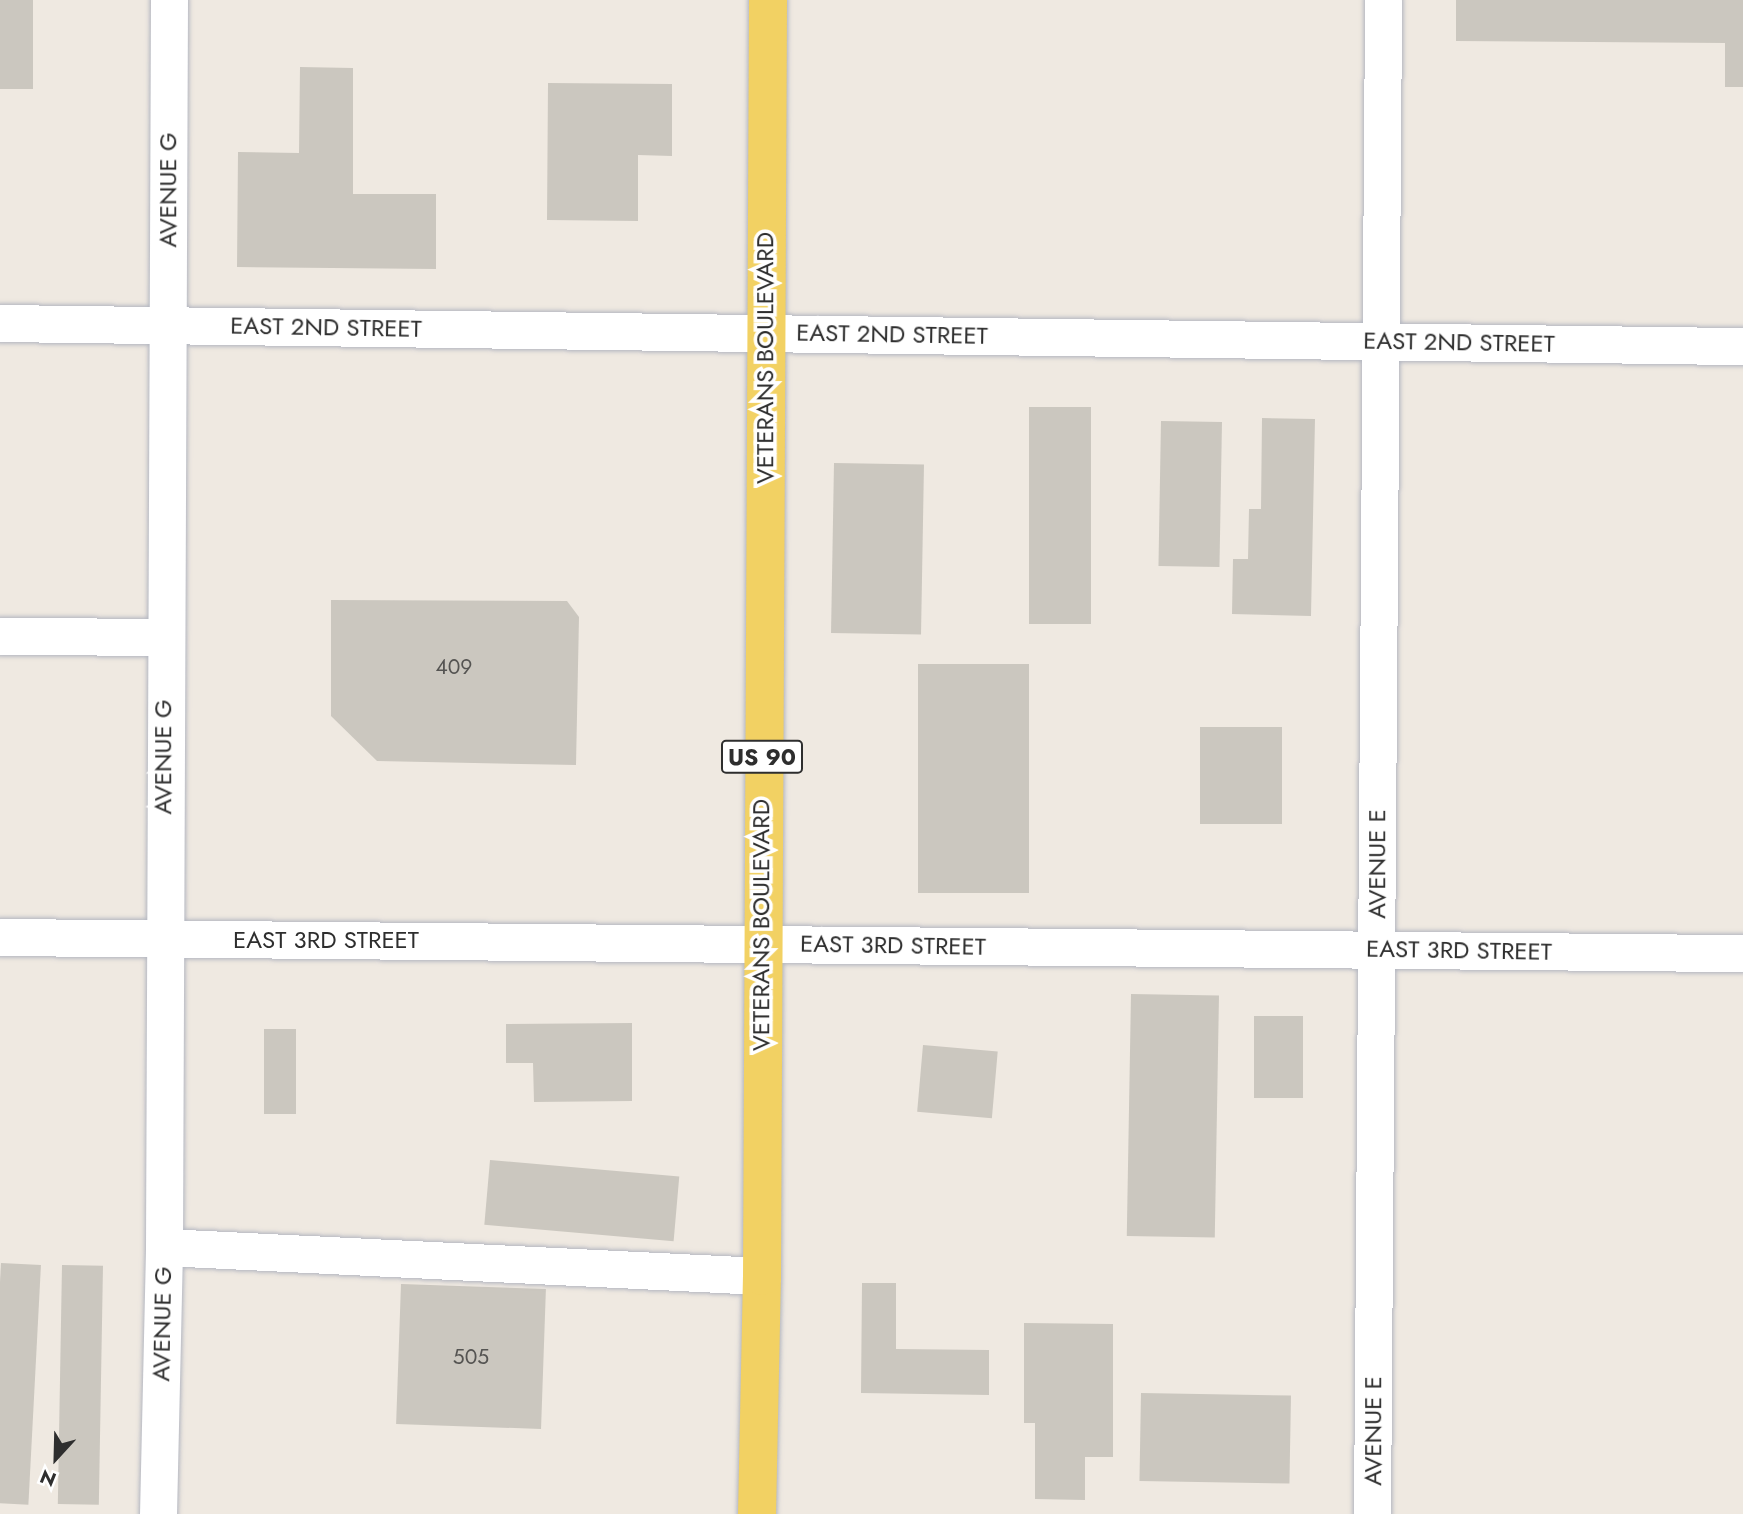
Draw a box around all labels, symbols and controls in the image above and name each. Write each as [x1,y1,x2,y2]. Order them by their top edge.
street label: AVENUE G [154,132,182,248]
street label: VETERANS BOULEVARD [751,232,779,484]
street label: EAST 2ND STREET [230,311,422,343]
street label: EAST 2ND STREET [796,318,988,350]
street label: EAST 2ND STREET [1363,326,1555,358]
house number: 409 [436,654,472,680]
street label: AVENUE G [149,699,177,815]
road number: US 90 [720,737,804,776]
street label: VETERANS BOULEVARD [747,799,775,1051]
street label: AVENUE E [1363,809,1391,919]
street label: EAST 3RD STREET [233,926,419,954]
street label: EAST 3RD STREET [800,929,986,961]
street label: EAST 3RD STREET [1366,934,1552,966]
street label: AVENUE G [147,1266,177,1382]
house number: 505 [453,1344,489,1370]
street label: AVENUE E [1359,1376,1387,1486]
north arrow [21,1423,91,1493]
text: N [36,1463,60,1493]

